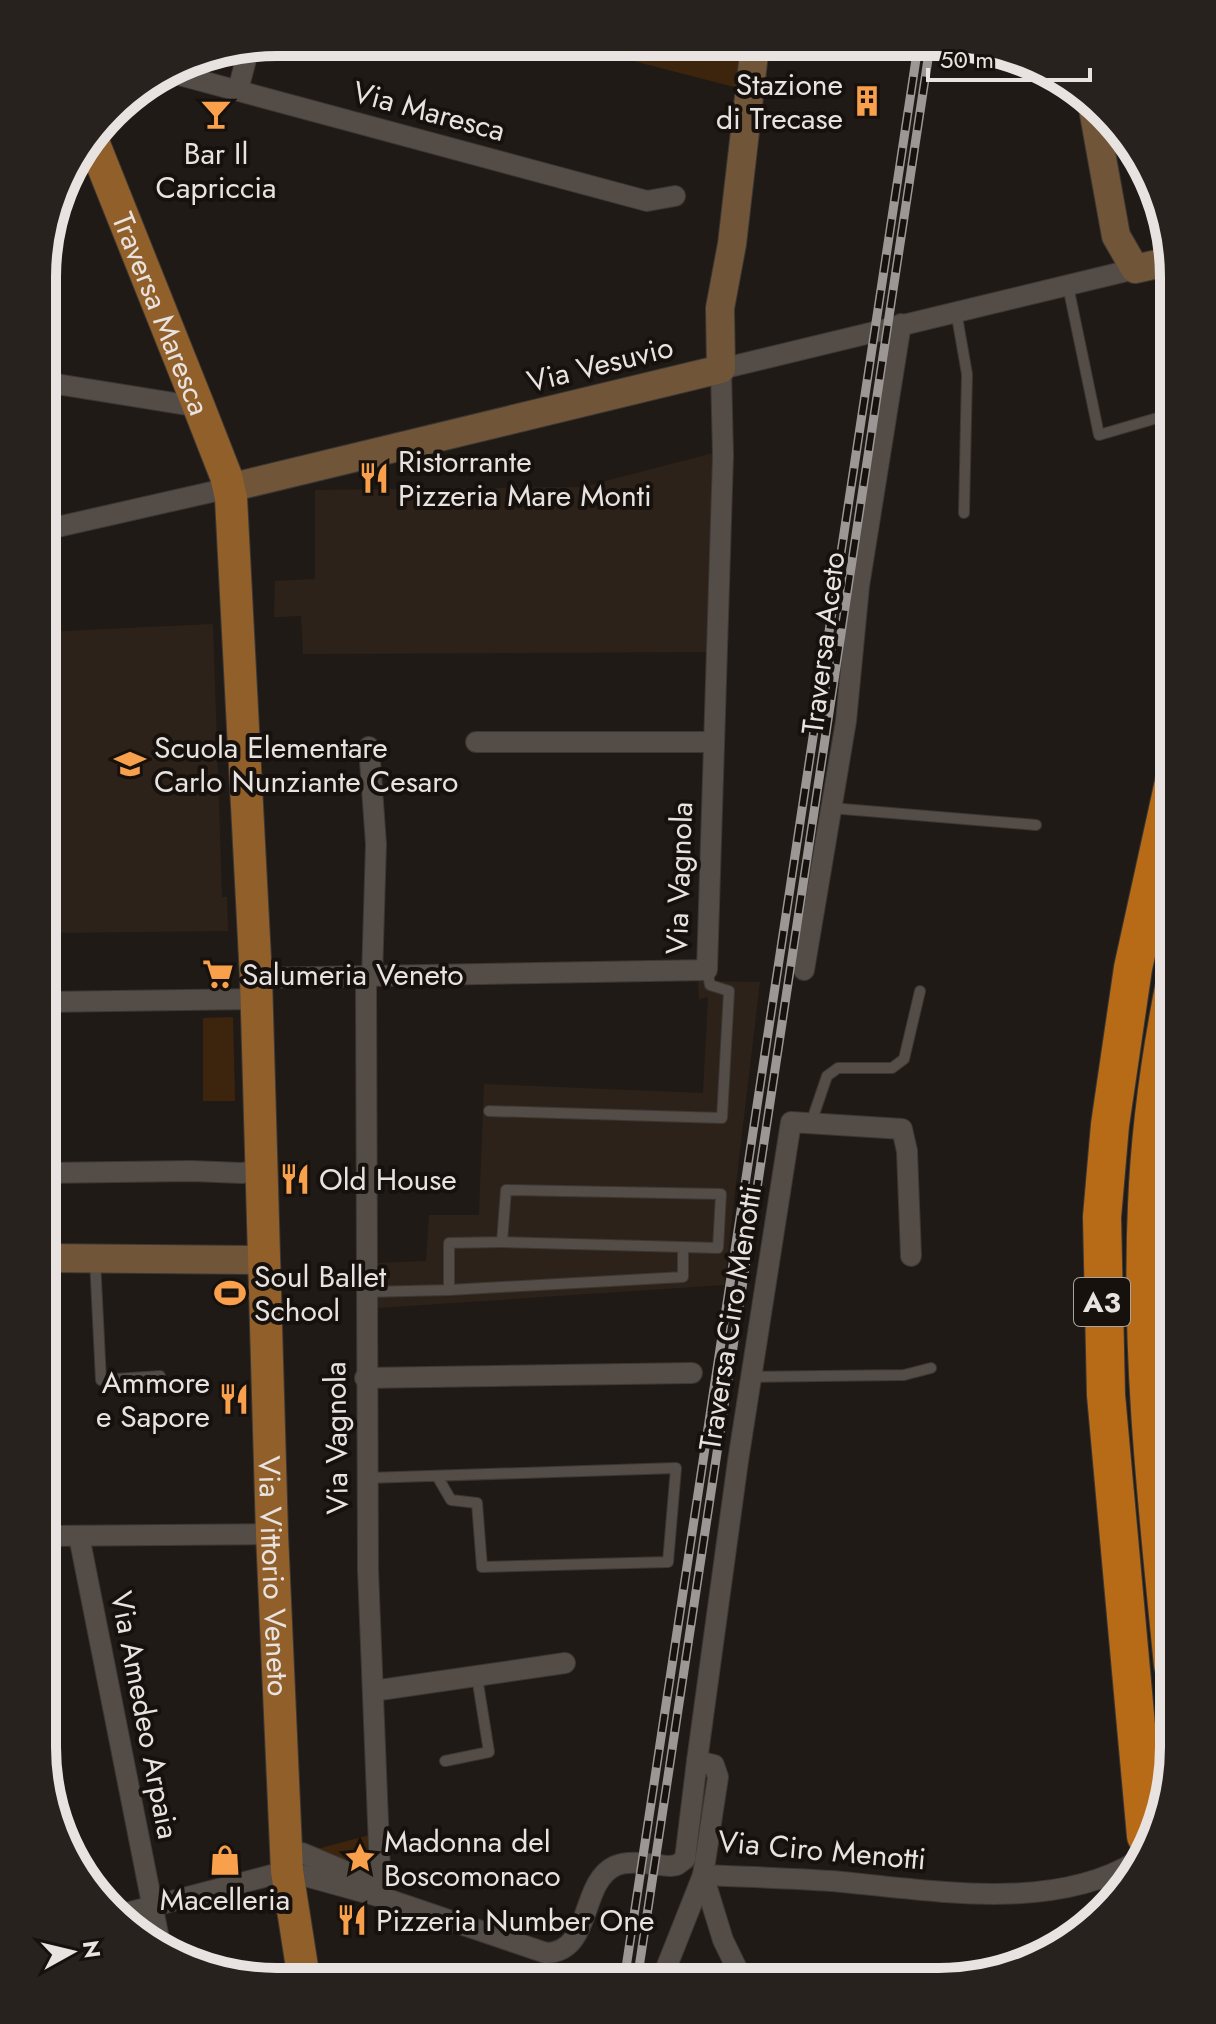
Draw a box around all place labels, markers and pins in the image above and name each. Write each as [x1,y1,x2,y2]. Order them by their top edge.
place label: Stazione di Trecase [716,63,843,140]
building icon: Stazione di Trecase [850,84,884,118]
bar icon: Bar Il Capriccia [199,97,233,131]
place label: Bar Il Capriccia [155,132,277,209]
place label: Ristorrante Pizzeria Mare Monti [398,440,652,517]
restaurant icon: Ristorrante Pizzeria Mare Monti [357,461,391,495]
place label: Scuola Elementare Carlo Nunziante Cesaro [154,726,458,803]
school or university icon: Scuola Elementare Carlo Nunziante Cesaro [113,747,147,781]
place label: Salumeria Veneto [242,953,464,996]
supermarket icon: Salumeria Veneto [201,957,235,991]
place label: Old House [319,1158,457,1201]
restaurant icon: Old House [278,1162,312,1196]
place label: Soul Ballet School [254,1255,387,1332]
sports icon: Soul Ballet School [213,1276,247,1310]
place label: Ammore e Sapore [96,1361,210,1438]
restaurant icon: Ammore e Sapore [217,1382,251,1416]
place label: Madonna del Boscomonaco [384,1820,561,1897]
place icon: Madonna del Boscomonaco [343,1841,377,1875]
shop icon: Macelleria [208,1843,242,1877]
place label: Macelleria [160,1878,290,1921]
place label: Pizzeria Number One [376,1899,654,1942]
restaurant icon: Pizzeria Number One [335,1903,369,1937]

